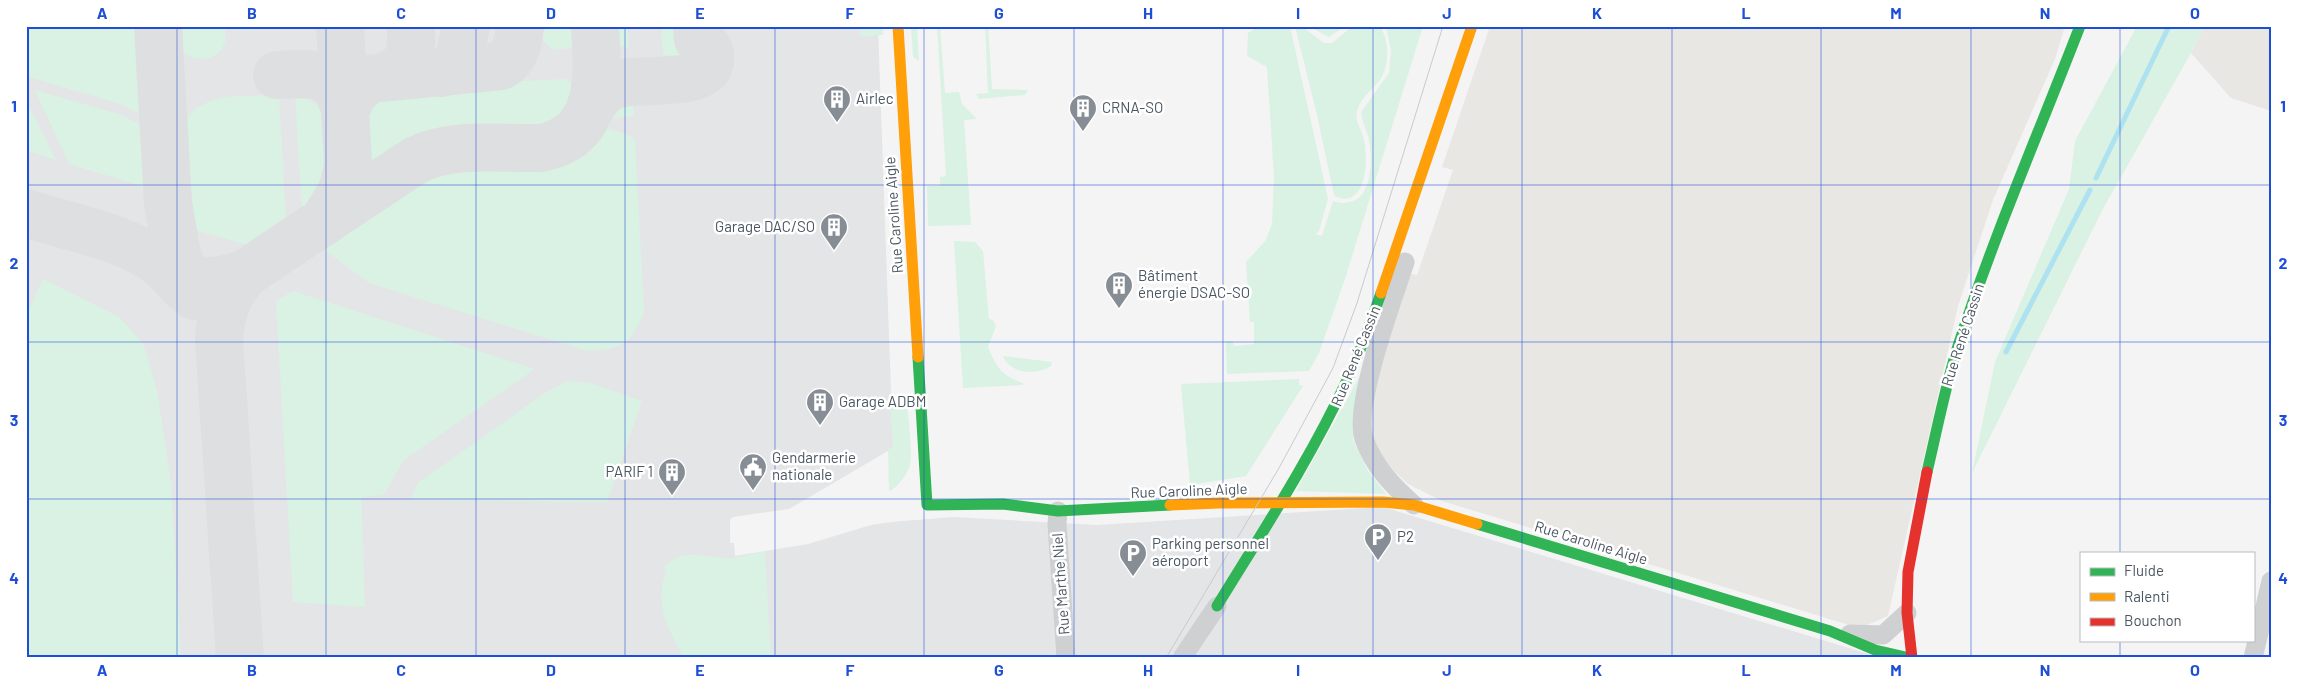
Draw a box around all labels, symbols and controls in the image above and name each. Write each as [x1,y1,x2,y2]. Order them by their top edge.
text: A [97,3,108,22]
text: B [247,3,257,22]
text: C [396,3,406,22]
text: D [546,3,556,22]
text: E [695,3,705,22]
text: F [846,3,855,22]
text: G [994,3,1004,22]
text: H [1143,3,1153,22]
text: I [1296,3,1300,22]
text: J [1442,3,1452,22]
text: K [1592,3,1602,22]
text: L [1741,3,1751,22]
text: M [1890,3,1902,22]
text: N [2040,3,2050,22]
text: O [2190,3,2200,22]
building icon: Airlec [822,84,852,123]
place label: Airlec [856,89,894,107]
building icon: CRNA-SO [1068,93,1098,132]
text: 1 [11,96,17,115]
text: 1 [2280,96,2286,115]
place label: CRNA-SO [1102,98,1163,116]
street label: Rue Caroline Aigle [880,156,906,274]
building icon: Garage DAC/SO [819,212,849,251]
place label: Garage DAC/SO [715,217,815,235]
text: 2 [10,253,19,272]
text: 2 [2279,253,2288,272]
place label: Bâtiment énergie DSAC-SO [1138,266,1250,301]
building icon: Bâtiment énergie DSAC-SO [1104,270,1134,309]
street label: Rue René Cassin [1937,281,1987,388]
street label: Rue René Cassin [1327,303,1383,409]
building icon: Garage ADBM [805,387,835,426]
place label: Garage ADBM [839,392,926,410]
text: 3 [10,410,18,429]
text: 3 [2279,410,2287,429]
place label: Gendarmerie nationale [772,448,856,483]
public building icon: Gendarmerie nationale [738,452,768,491]
building icon: PARIF 1 [657,457,687,496]
place label: PARIF 1 [606,462,653,480]
street label: Rue Caroline Aigle [1130,479,1248,501]
street label: Rue Caroline Aigle [1533,516,1650,568]
parking icon: P2 [1363,522,1393,561]
place label: P2 [1397,527,1414,545]
street label: Rue Marthe Niel [1047,533,1073,636]
place label: Parking personnel aéroport [1152,534,1269,569]
parking icon: Parking personnel aéroport [1118,538,1148,577]
legend [2080,552,2254,642]
text: Fluide [2124,561,2164,579]
text: 4 [9,568,19,587]
text: 4 [2278,568,2288,587]
text: Ralenti [2124,587,2170,605]
text: Bouchon [2124,611,2182,629]
text: A [97,660,108,679]
text: B [247,660,257,679]
text: C [396,660,406,679]
text: D [546,660,556,679]
text: E [695,660,705,679]
text: F [846,660,855,679]
text: G [994,660,1004,679]
text: H [1143,660,1153,679]
text: I [1296,660,1300,679]
text: J [1442,660,1452,679]
text: K [1592,660,1602,679]
text: L [1741,660,1751,679]
text: M [1890,660,1902,679]
text: N [2040,660,2050,679]
text: O [2190,660,2200,679]

